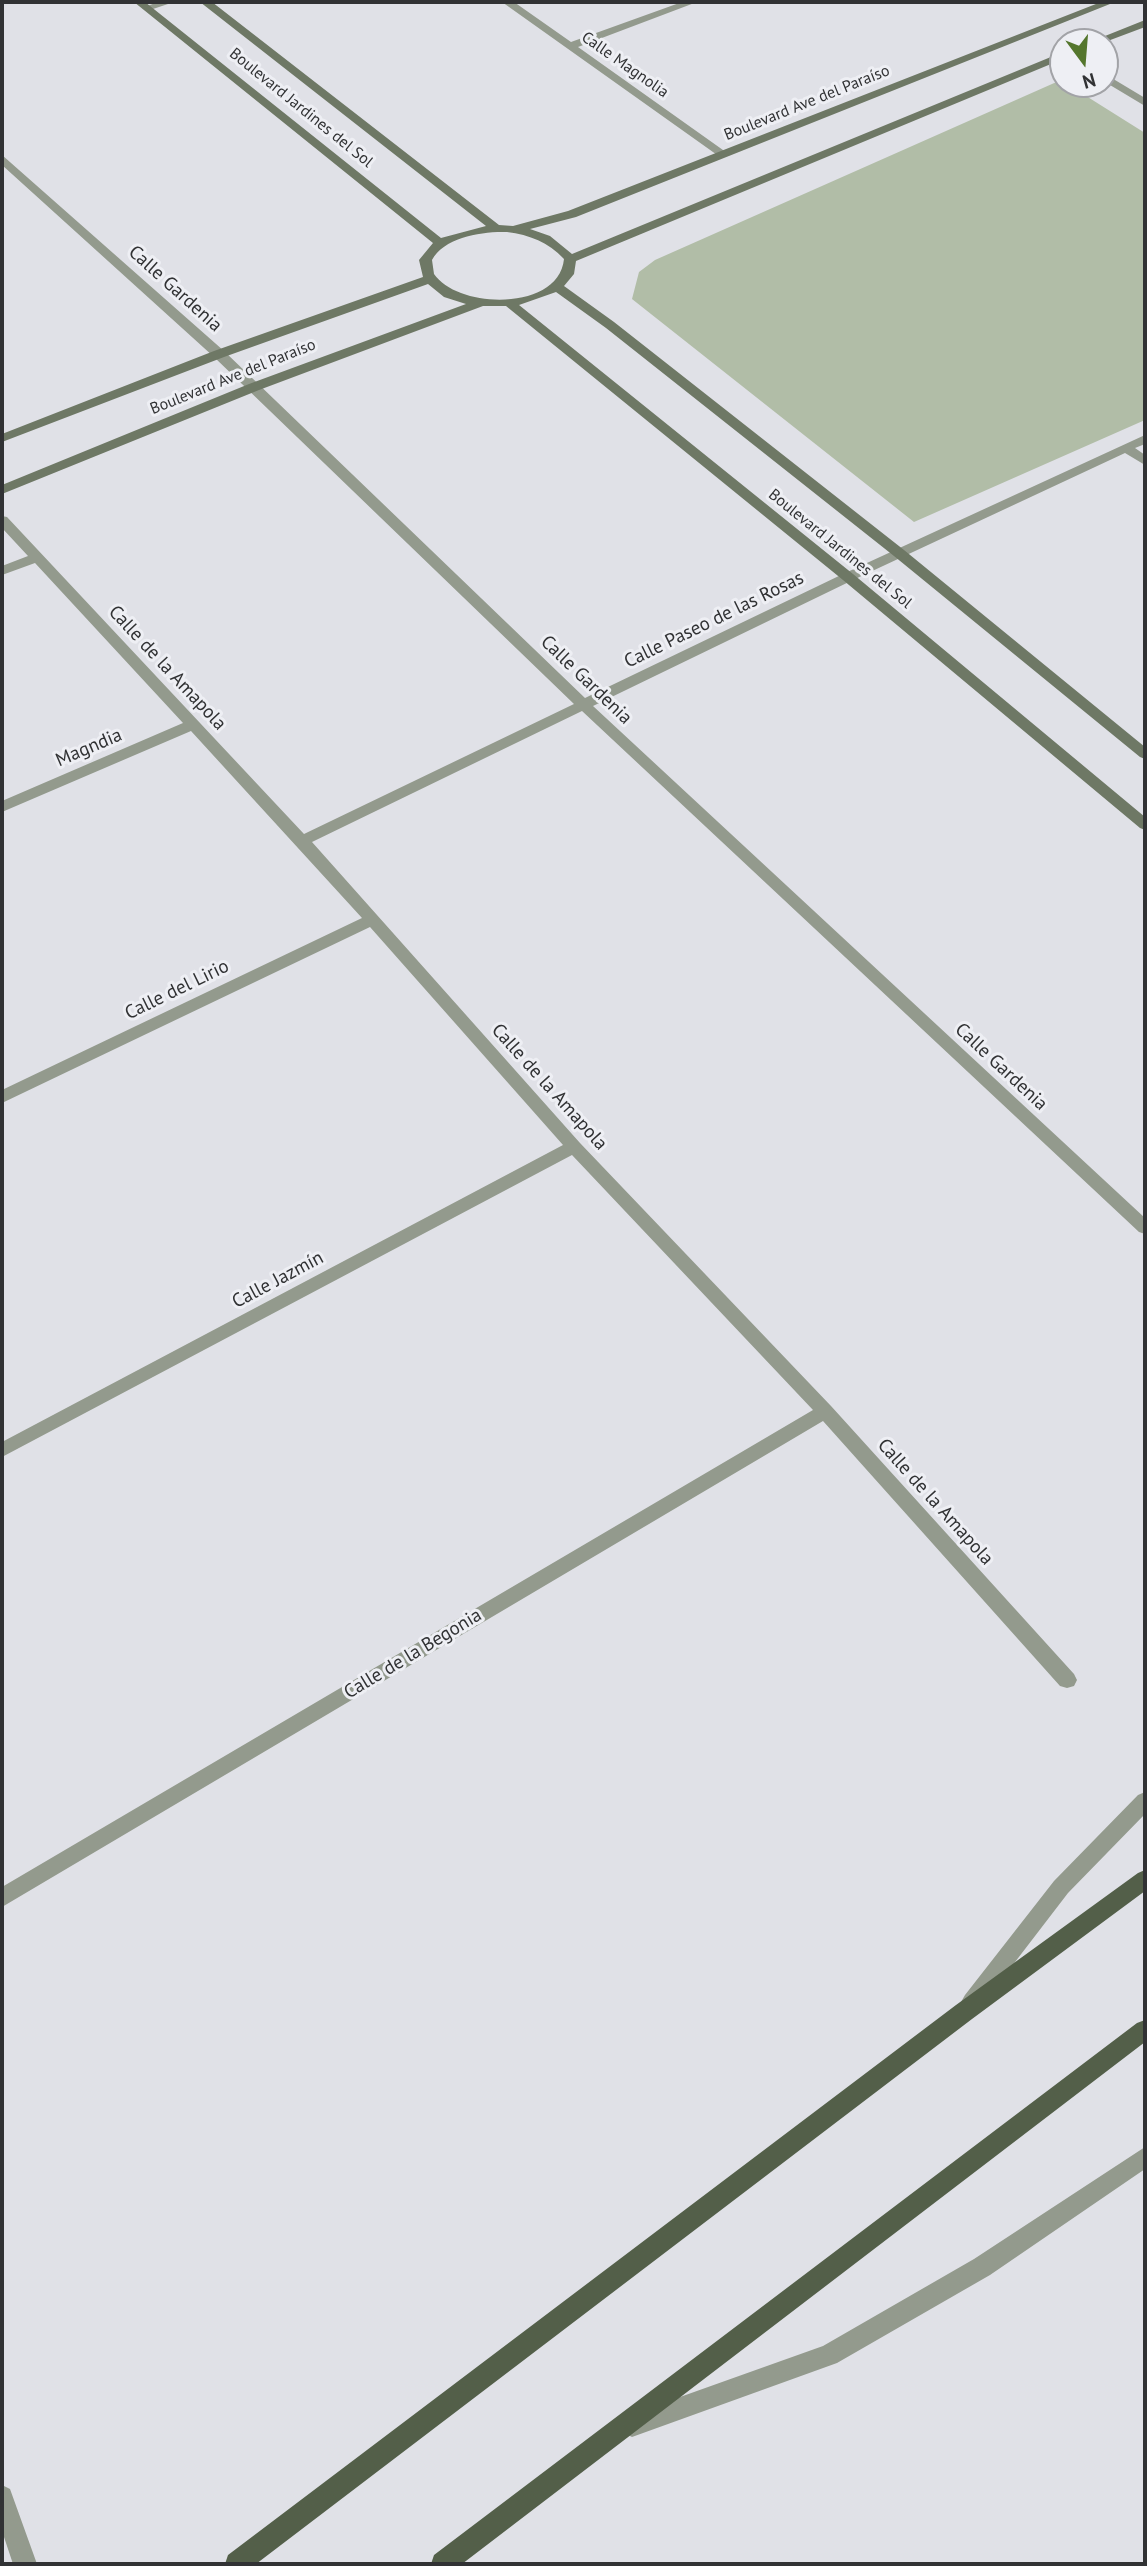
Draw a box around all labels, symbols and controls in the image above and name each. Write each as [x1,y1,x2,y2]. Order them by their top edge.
street label: Calle Magnolia [578,28,672,102]
north arrow [1049,28,1119,98]
street label: Boulevard Jardines del Sol [225,44,377,172]
street label: Boulevard Ave del Paraíso [722,61,892,145]
text: N [1080,68,1099,95]
street label: Calle Gardenia [124,241,226,337]
street label: Boulevard Ave del Paraíso [148,335,318,419]
street label: Boulevard Jardines del Sol [764,485,916,613]
street label: Calle Paseo de las Rosas [621,567,807,673]
street label: Calle de la Amapola [103,601,231,735]
street label: Calle Gardenia [536,631,636,729]
street label: Magndia [52,724,126,772]
street label: Calle del Lirio [121,955,233,1025]
street label: Calle Gardenia [950,1018,1052,1116]
street label: Calle de la Amapola [486,1019,612,1155]
street label: Calle Jazmín [228,1246,328,1314]
street label: Calle de la Amapola [872,1434,998,1570]
street label: Calle de la Begonia [340,1604,486,1704]

